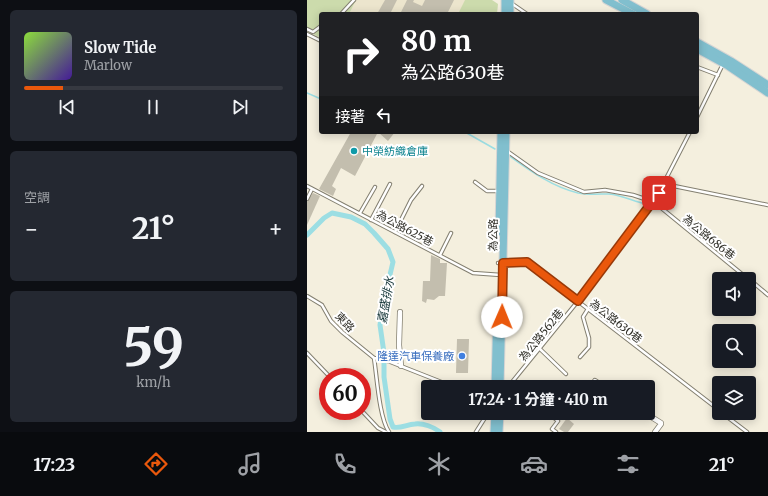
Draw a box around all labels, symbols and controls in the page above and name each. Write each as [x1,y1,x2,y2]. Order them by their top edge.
text: 80 m [401,23,472,59]
icon: right [335,28,387,80]
text: Slow Tide [84,38,156,57]
text: Marlow [84,57,132,74]
text: 為公路630巷 [401,61,504,84]
icon: previous [56,96,78,118]
icon: pause [142,96,164,118]
icon: next [229,96,251,118]
icon: left [373,104,395,126]
text: 接著 [335,107,365,126]
place label: 中榮紡織倉庫 [362,144,428,158]
marker: 中榮紡織倉庫 [349,146,359,156]
pin [642,176,676,210]
icon: arrive [648,182,670,204]
text: 空調 [24,189,50,206]
street label: 為公路625巷 [374,207,436,249]
text: 21° [132,209,175,247]
street label: 為公路686巷 [680,211,738,263]
text: − [24,215,39,243]
text: + [268,215,283,243]
street label: 為公路 [486,218,500,252]
map controls [712,272,756,420]
button: sound [712,272,756,316]
water label: 嘉盛排水 [374,274,397,325]
position arrow [481,296,523,338]
street label: 為公路630巷 [587,296,645,346]
street label: 為公路562巷 [516,306,566,364]
street label: 東路 [332,309,358,335]
text: 59 [123,315,184,380]
button: search [712,324,756,368]
place label: 隆達汽車保養廠 [377,349,454,363]
marker: 隆達汽車保養廠 [457,351,467,361]
speed limit sign: 60 [319,368,371,420]
text: km/h [136,374,171,391]
button: layers [712,376,756,420]
text: 17:24 · 1 分鐘 · 410 m [468,390,608,409]
icon: directions [142,450,170,478]
icon: music [236,450,264,478]
icon: phone [331,450,359,478]
icon: climate [425,450,453,478]
icon: car [520,450,548,478]
icon: filters [614,450,642,478]
text: 17:23 [33,453,75,476]
text: 21° [709,453,735,476]

